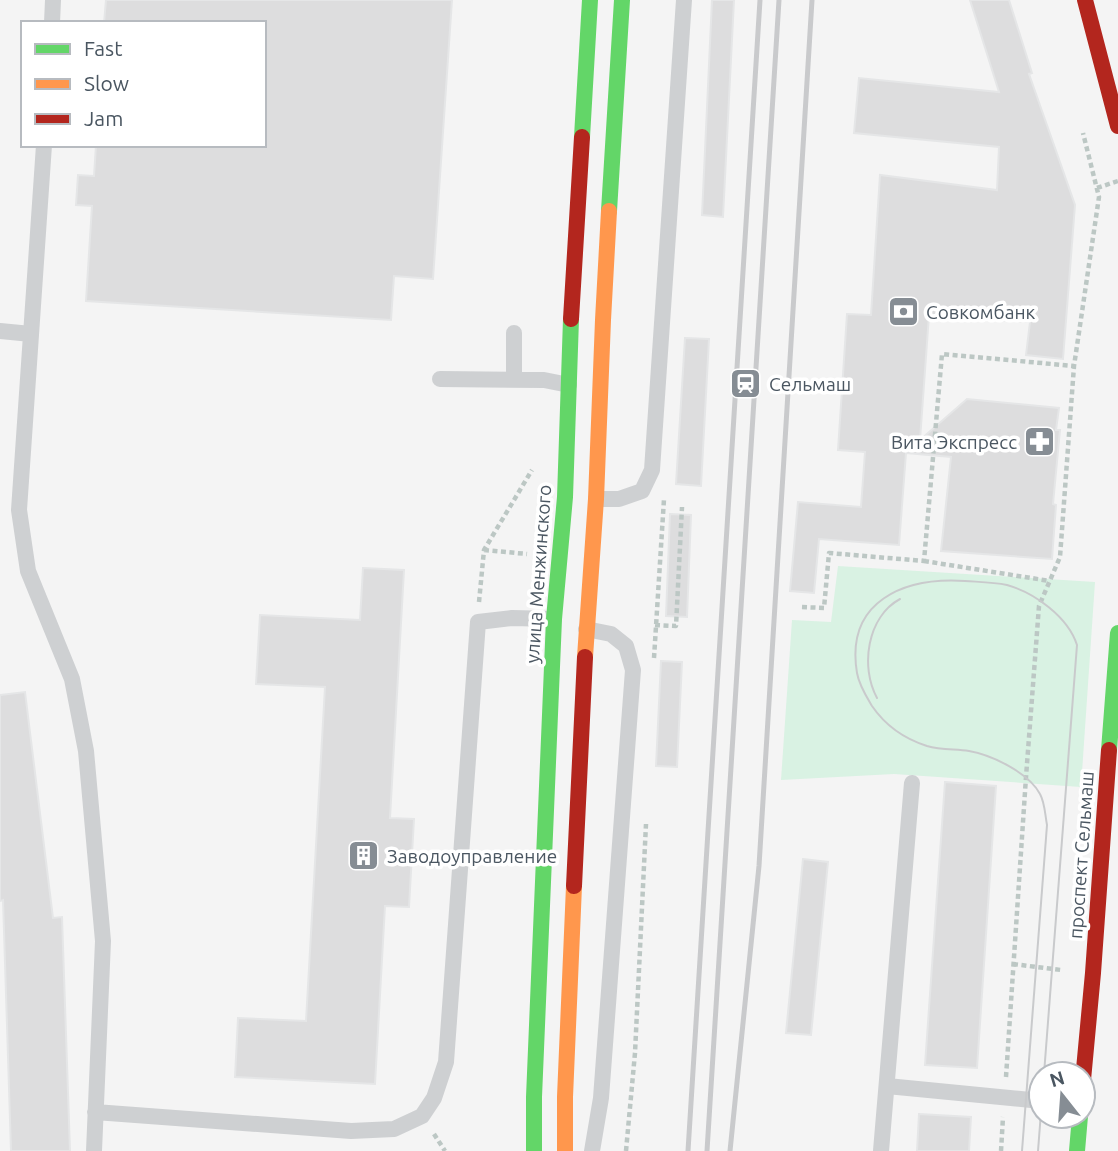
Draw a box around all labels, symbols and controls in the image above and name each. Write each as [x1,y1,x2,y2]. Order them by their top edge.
legend [21,21,266,147]
text: Fast [84,36,122,60]
text: Slow [84,71,129,95]
text: Jam [84,106,123,130]
bank icon: Совкомбанк [886,295,920,329]
place label: Совкомбанк [926,301,1036,323]
station icon: Сельмаш [729,367,763,401]
place label: Сельмаш [769,373,851,395]
pharmacy icon: Вита Экспресс [1023,425,1057,459]
place label: Вита Экспресс [891,431,1017,453]
street label: улица Менжинского [521,484,555,664]
street label: проспект Сельмаш [1064,770,1098,940]
building icon: Заводоуправление [347,839,381,873]
place label: Заводоуправление [387,845,557,867]
north arrow [1027,1060,1097,1130]
text: N [1047,1066,1067,1091]

